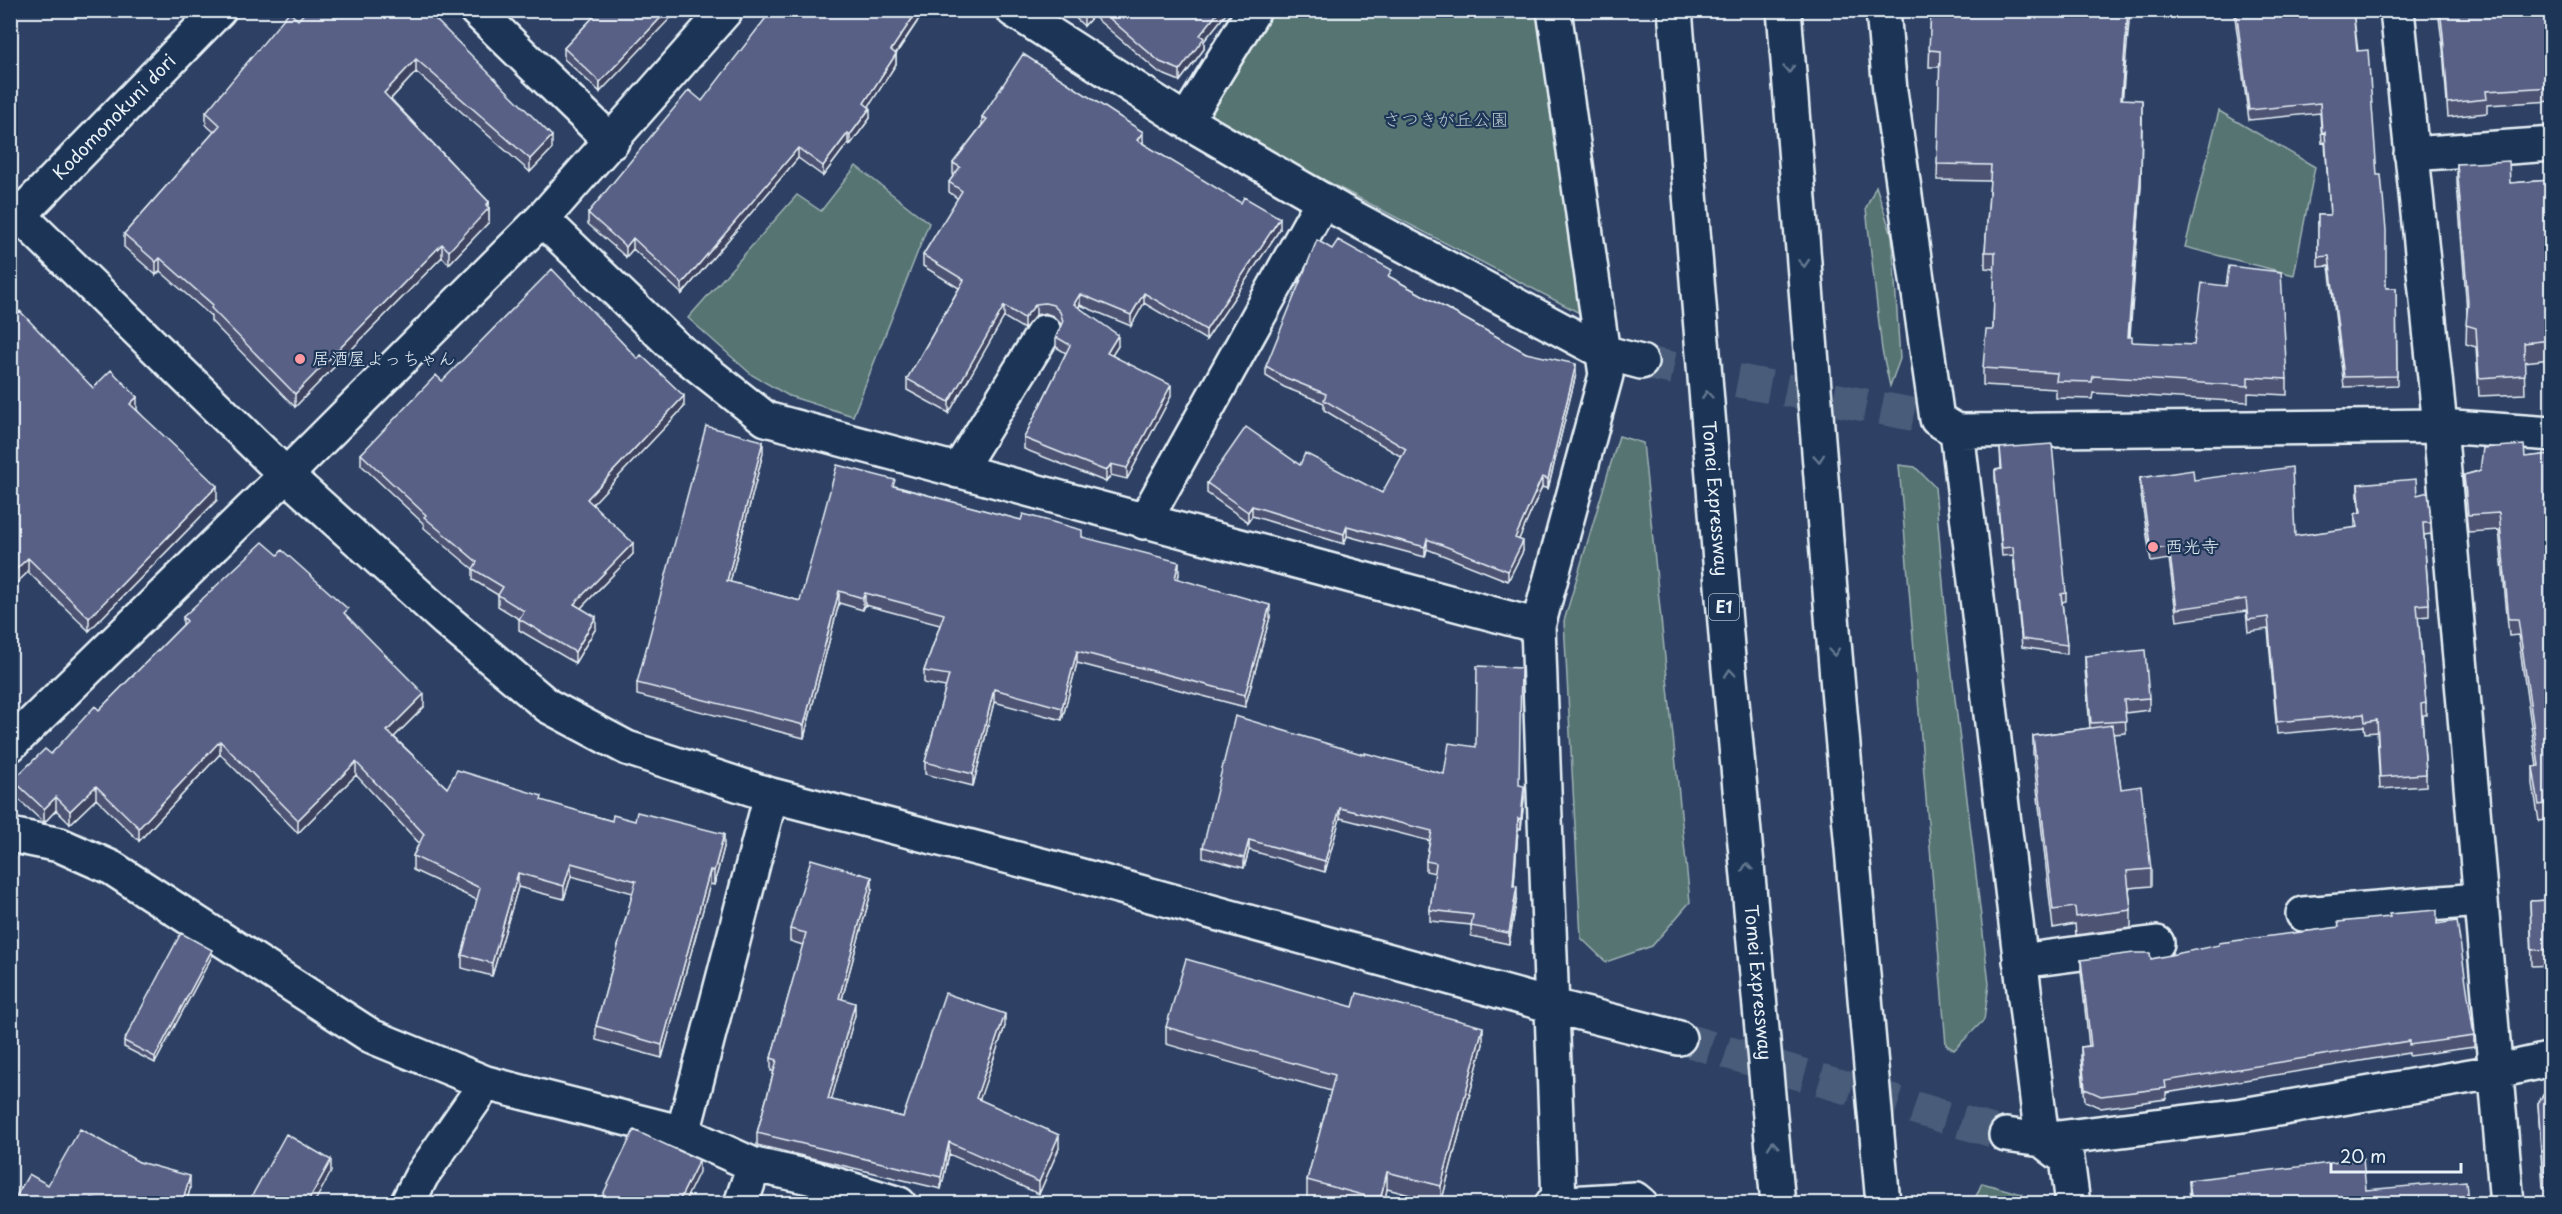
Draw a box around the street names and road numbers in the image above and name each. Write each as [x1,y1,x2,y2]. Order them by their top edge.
street label: Kodomonokuni dori [46,47,181,186]
street label: Tomei Expressway [1697,419,1736,577]
road number: E1 [1709,594,1739,620]
street label: Tomei Expressway [1739,903,1780,1061]

